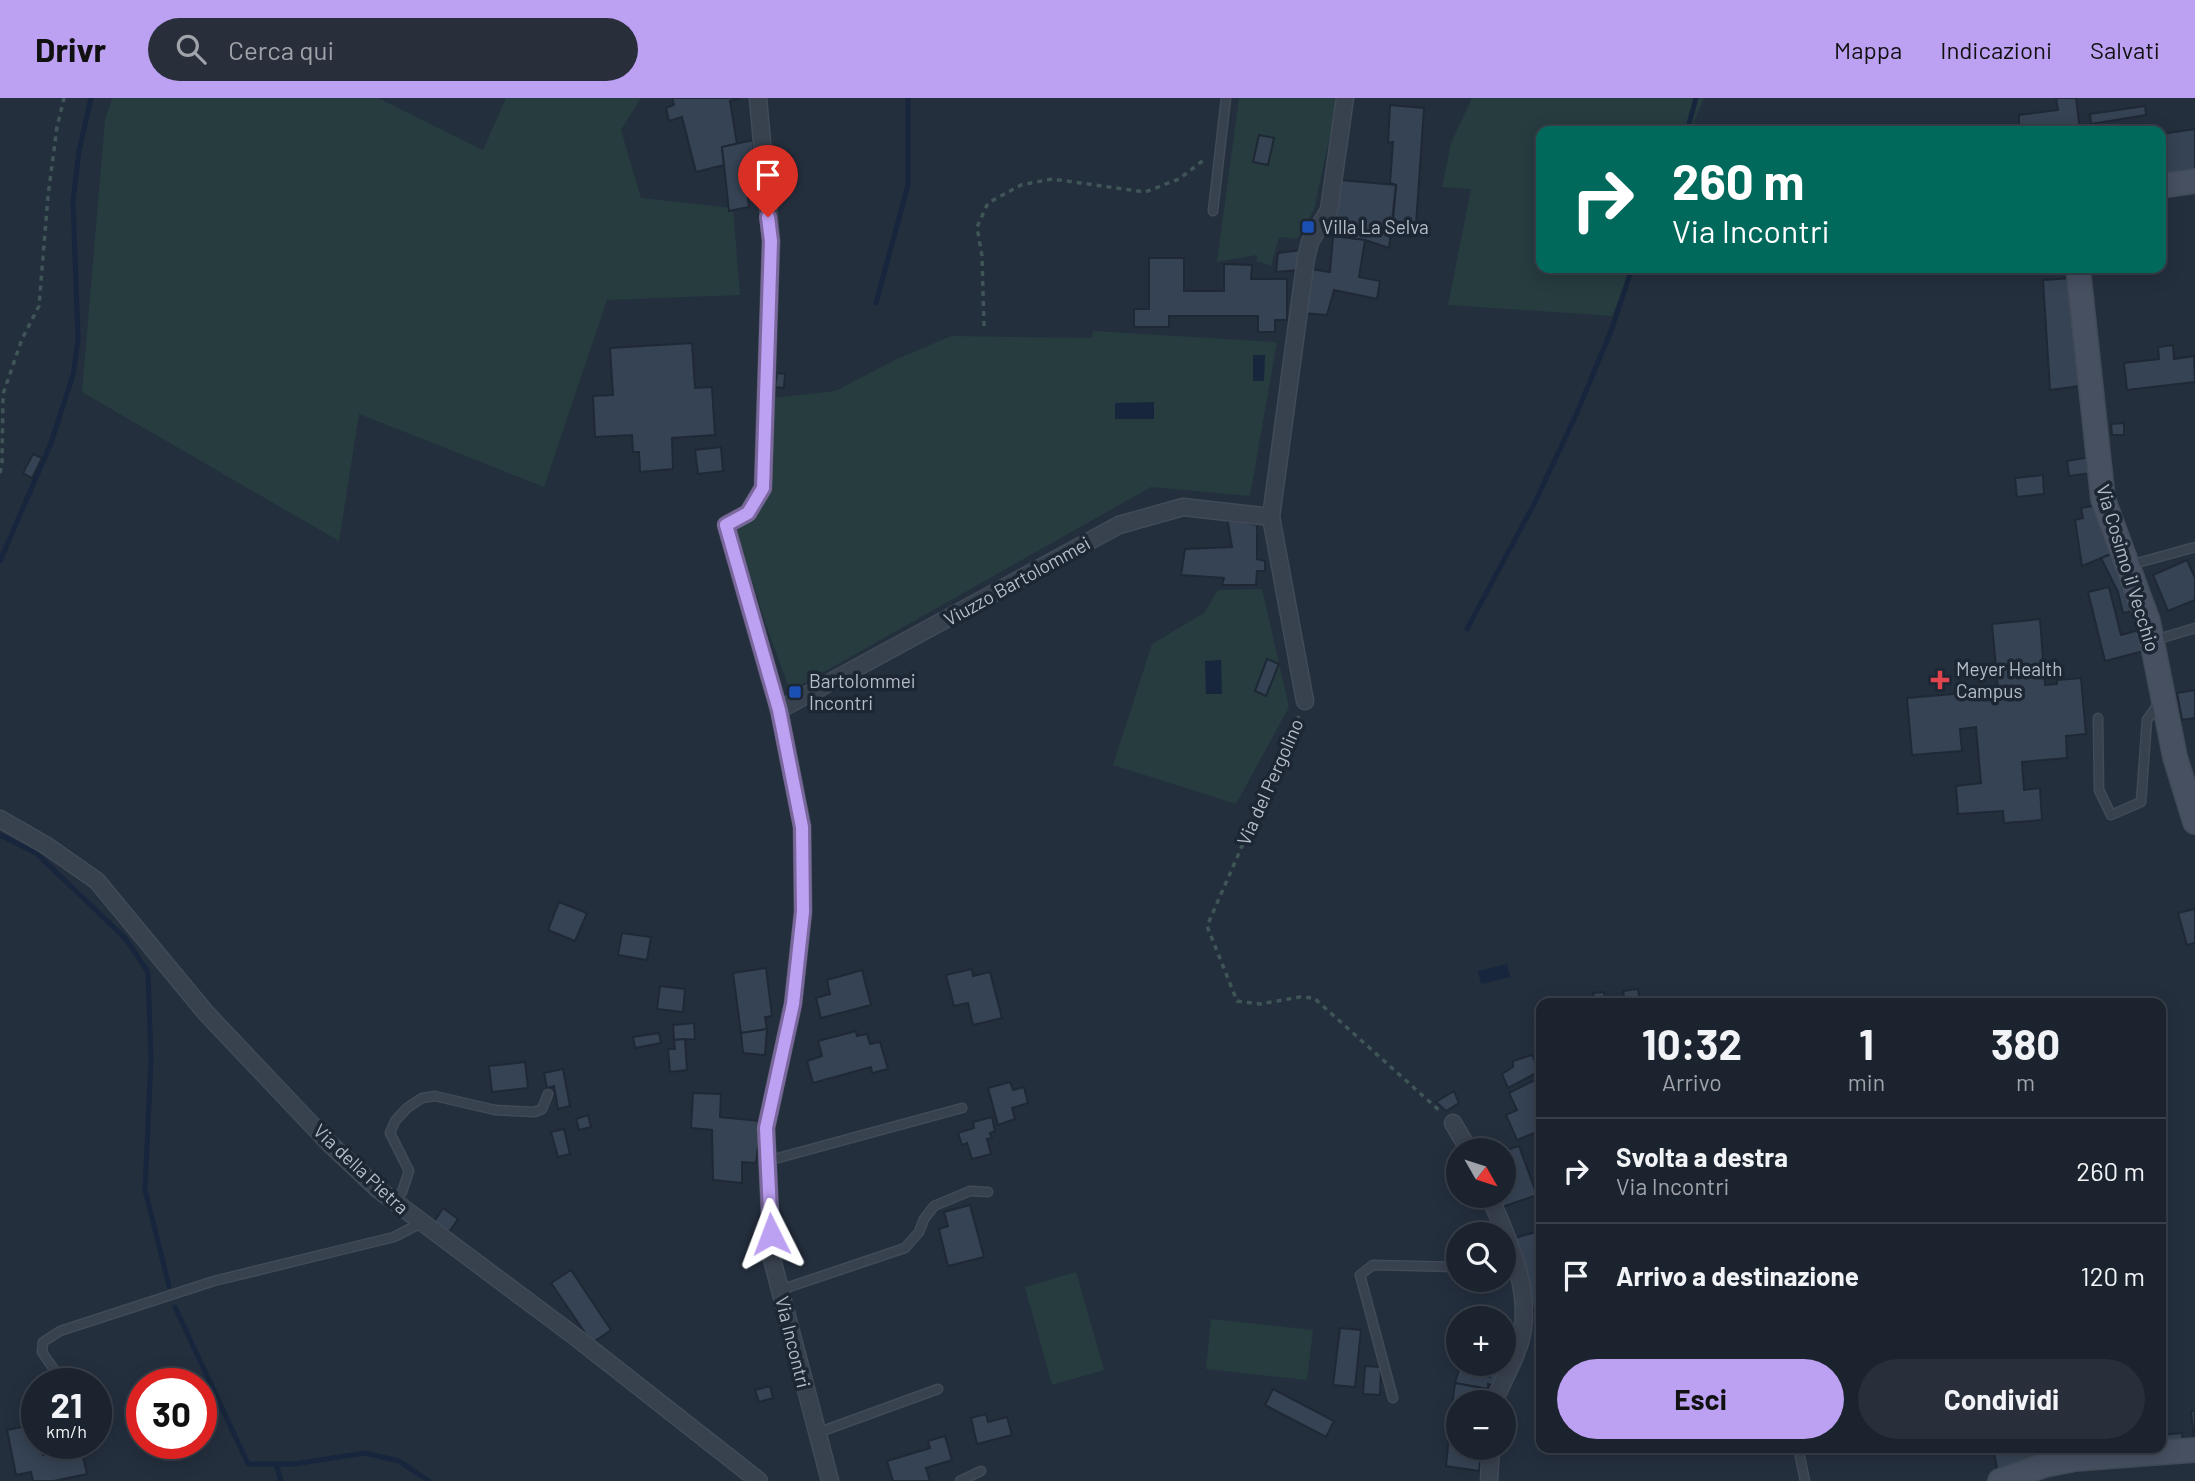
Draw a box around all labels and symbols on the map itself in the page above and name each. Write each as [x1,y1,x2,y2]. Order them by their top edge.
pin [738,145,798,217]
place label: Villa La Selva [1322,215,1429,238]
marker: Villa La Selva [1300,219,1316,235]
street label: Via Cosimo il Vecchio [2092,481,2165,654]
street label: Viuzzo Bartolommei [939,531,1094,630]
place label: Meyer Health Campus [1956,657,2062,702]
place label: Bartolommei Incontri [809,669,916,714]
marker: Meyer Health Campus [1930,670,1950,690]
marker: Bartolommei Incontri [787,684,803,700]
street label: Via del Pergolino [1231,715,1308,849]
street label: Via della Pietra [309,1119,414,1219]
north arrow [1446,1138,1516,1208]
position arrow [734,1197,808,1271]
street label: Via Incontri [771,1294,816,1390]
speed limit sign: 30 [126,1368,217,1459]

